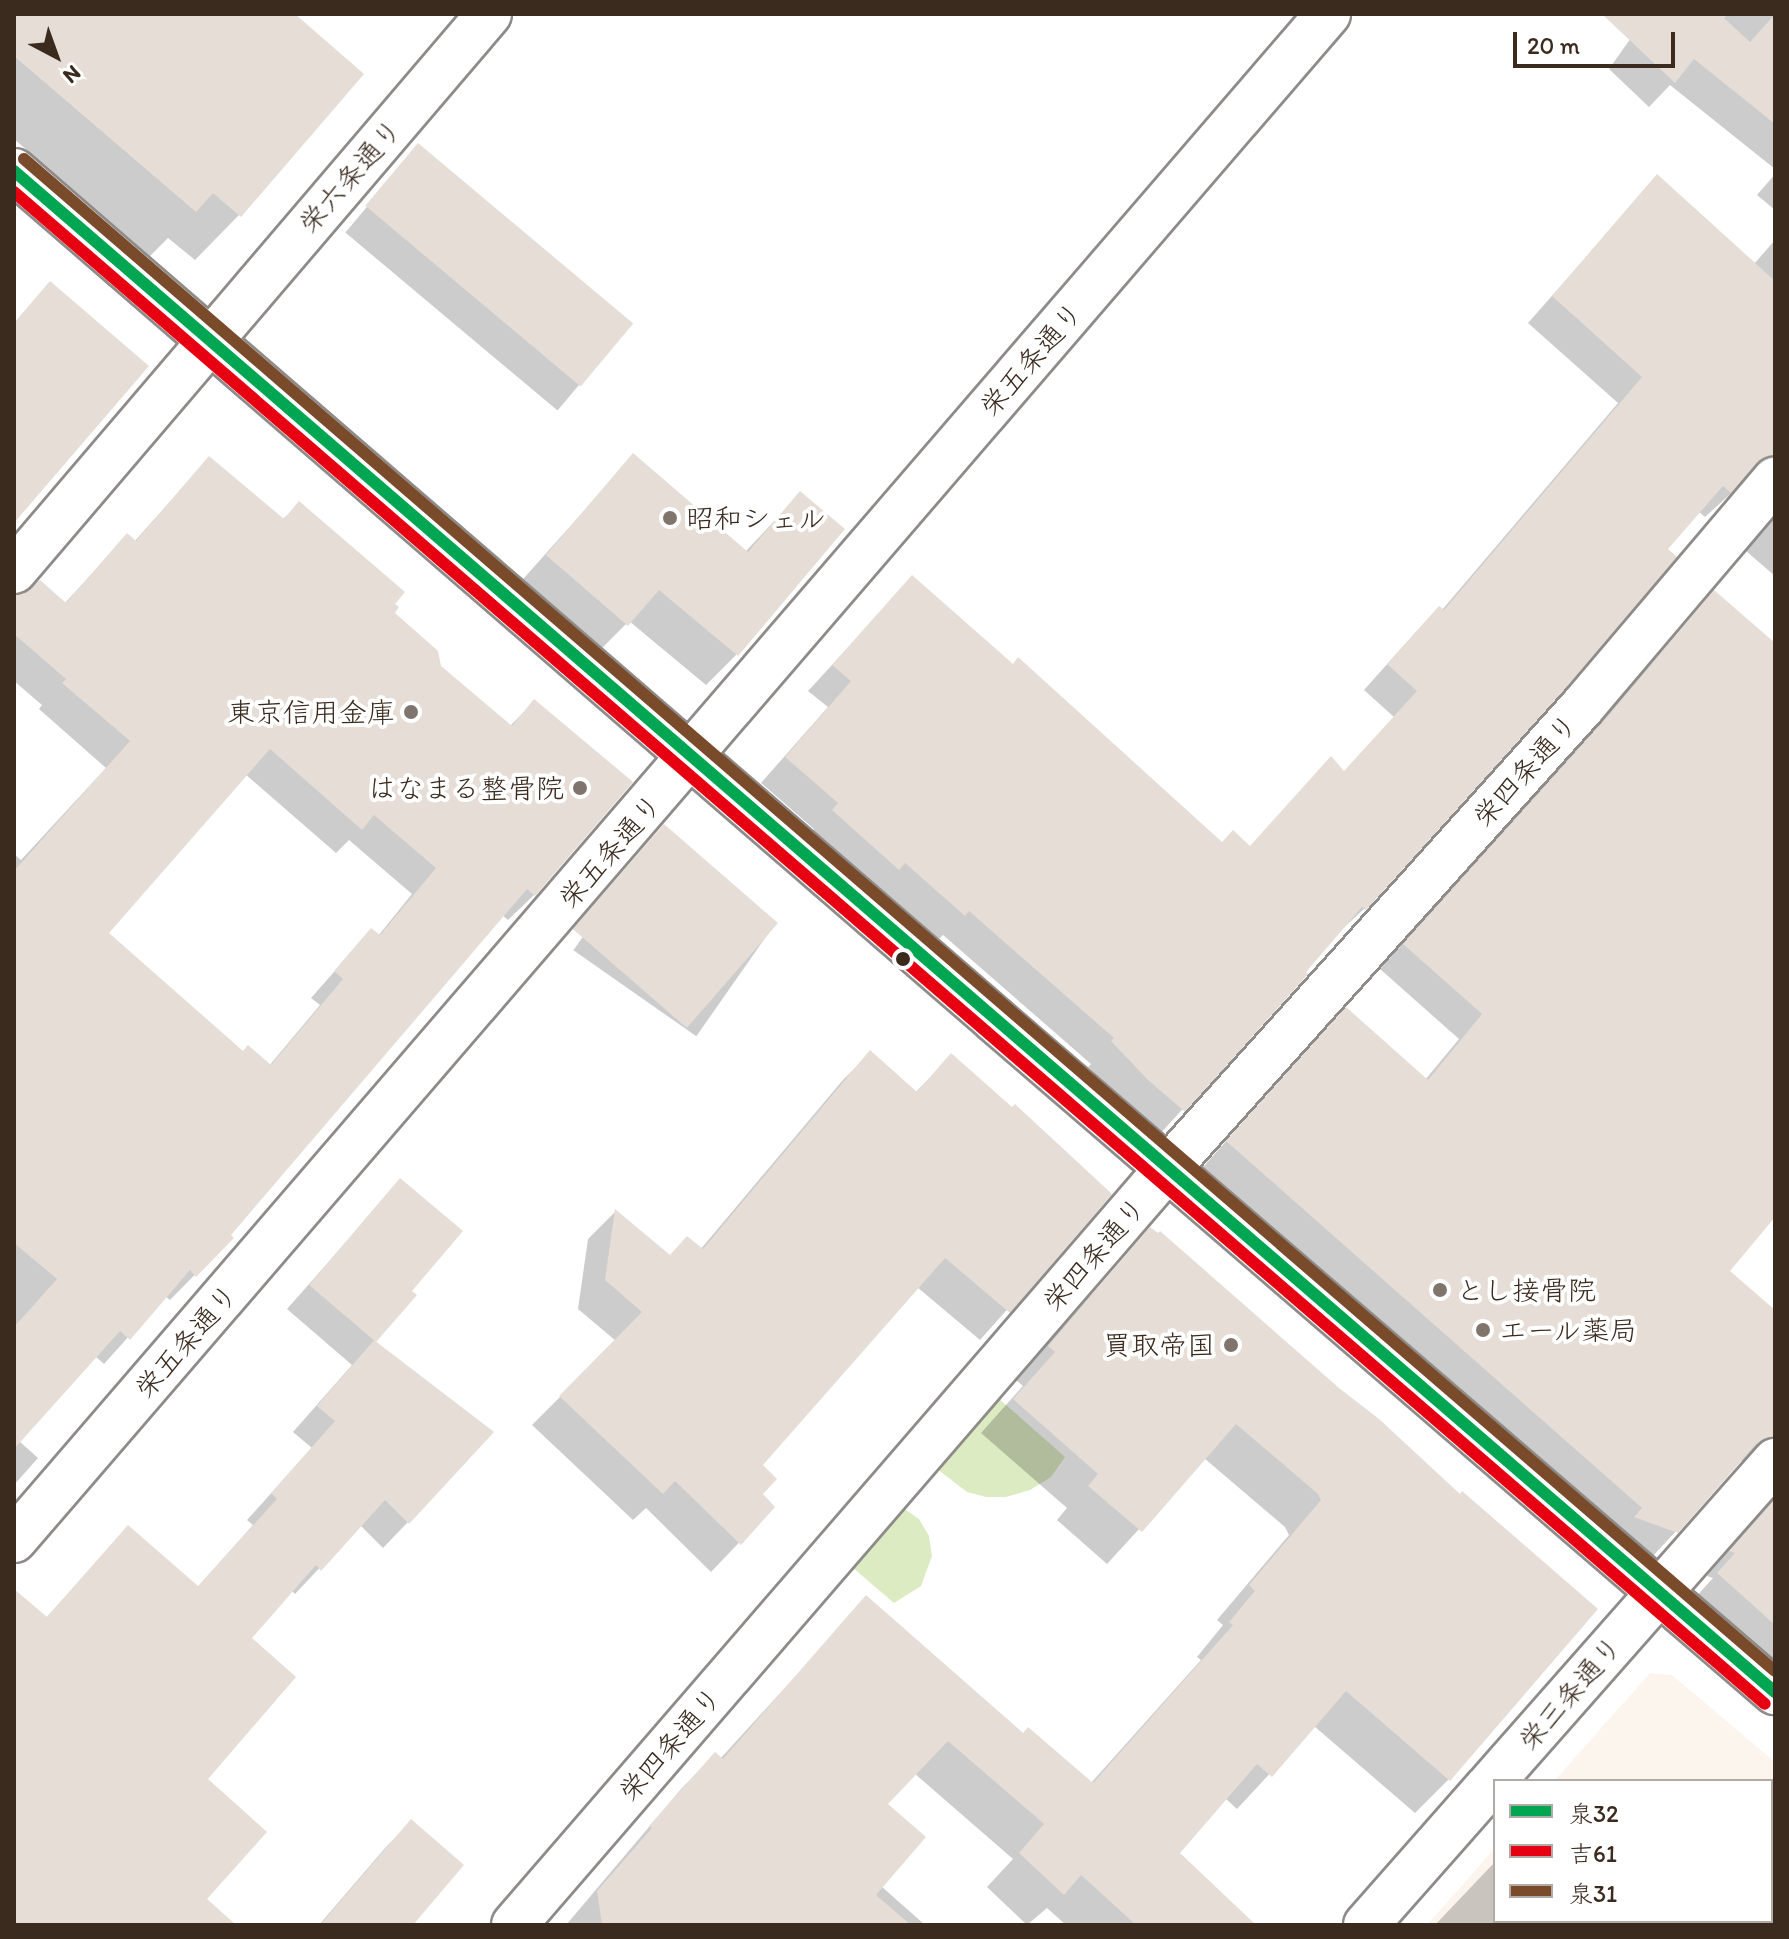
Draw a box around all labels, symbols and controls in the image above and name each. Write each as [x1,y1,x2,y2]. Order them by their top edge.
north arrow [16,16,96,96]
scale bar [1517,16,1679,66]
text: 20 m [1527,31,1580,60]
text: N [58,59,87,90]
street label: 栄六条通り [291,112,409,240]
street label: 栄五条通り [972,295,1090,423]
place label: 昭和シェル [686,501,826,535]
marker: 昭和シェル [661,509,679,527]
place label: 東京信用金庫 [227,695,395,729]
marker: 東京信用金庫 [402,703,420,721]
street label: 栄四条通り [1466,707,1584,833]
place label: はなまる整骨院 [368,771,564,805]
marker: はなまる整骨院 [571,779,589,797]
street label: 栄五条通り [551,787,669,915]
unlabelled marker [895,951,911,967]
street label: 栄四条通り [1035,1190,1153,1318]
place label: とし接骨院 [1456,1273,1596,1307]
street label: 栄五条通り [127,1277,245,1405]
marker: とし接骨院 [1431,1281,1449,1299]
place label: エール薬局 [1499,1313,1639,1347]
marker: エール薬局 [1474,1321,1492,1339]
place label: 買取帝国 [1103,1328,1215,1362]
marker: 買取帝国 [1222,1336,1240,1354]
street label: 栄三条通り [1511,1629,1629,1757]
street label: 栄四条通り [611,1680,729,1808]
legend [1493,1779,1773,1923]
text: 泉32 [1569,1799,1619,1828]
text: 吉61 [1569,1839,1617,1868]
text: 泉31 [1569,1879,1617,1908]

